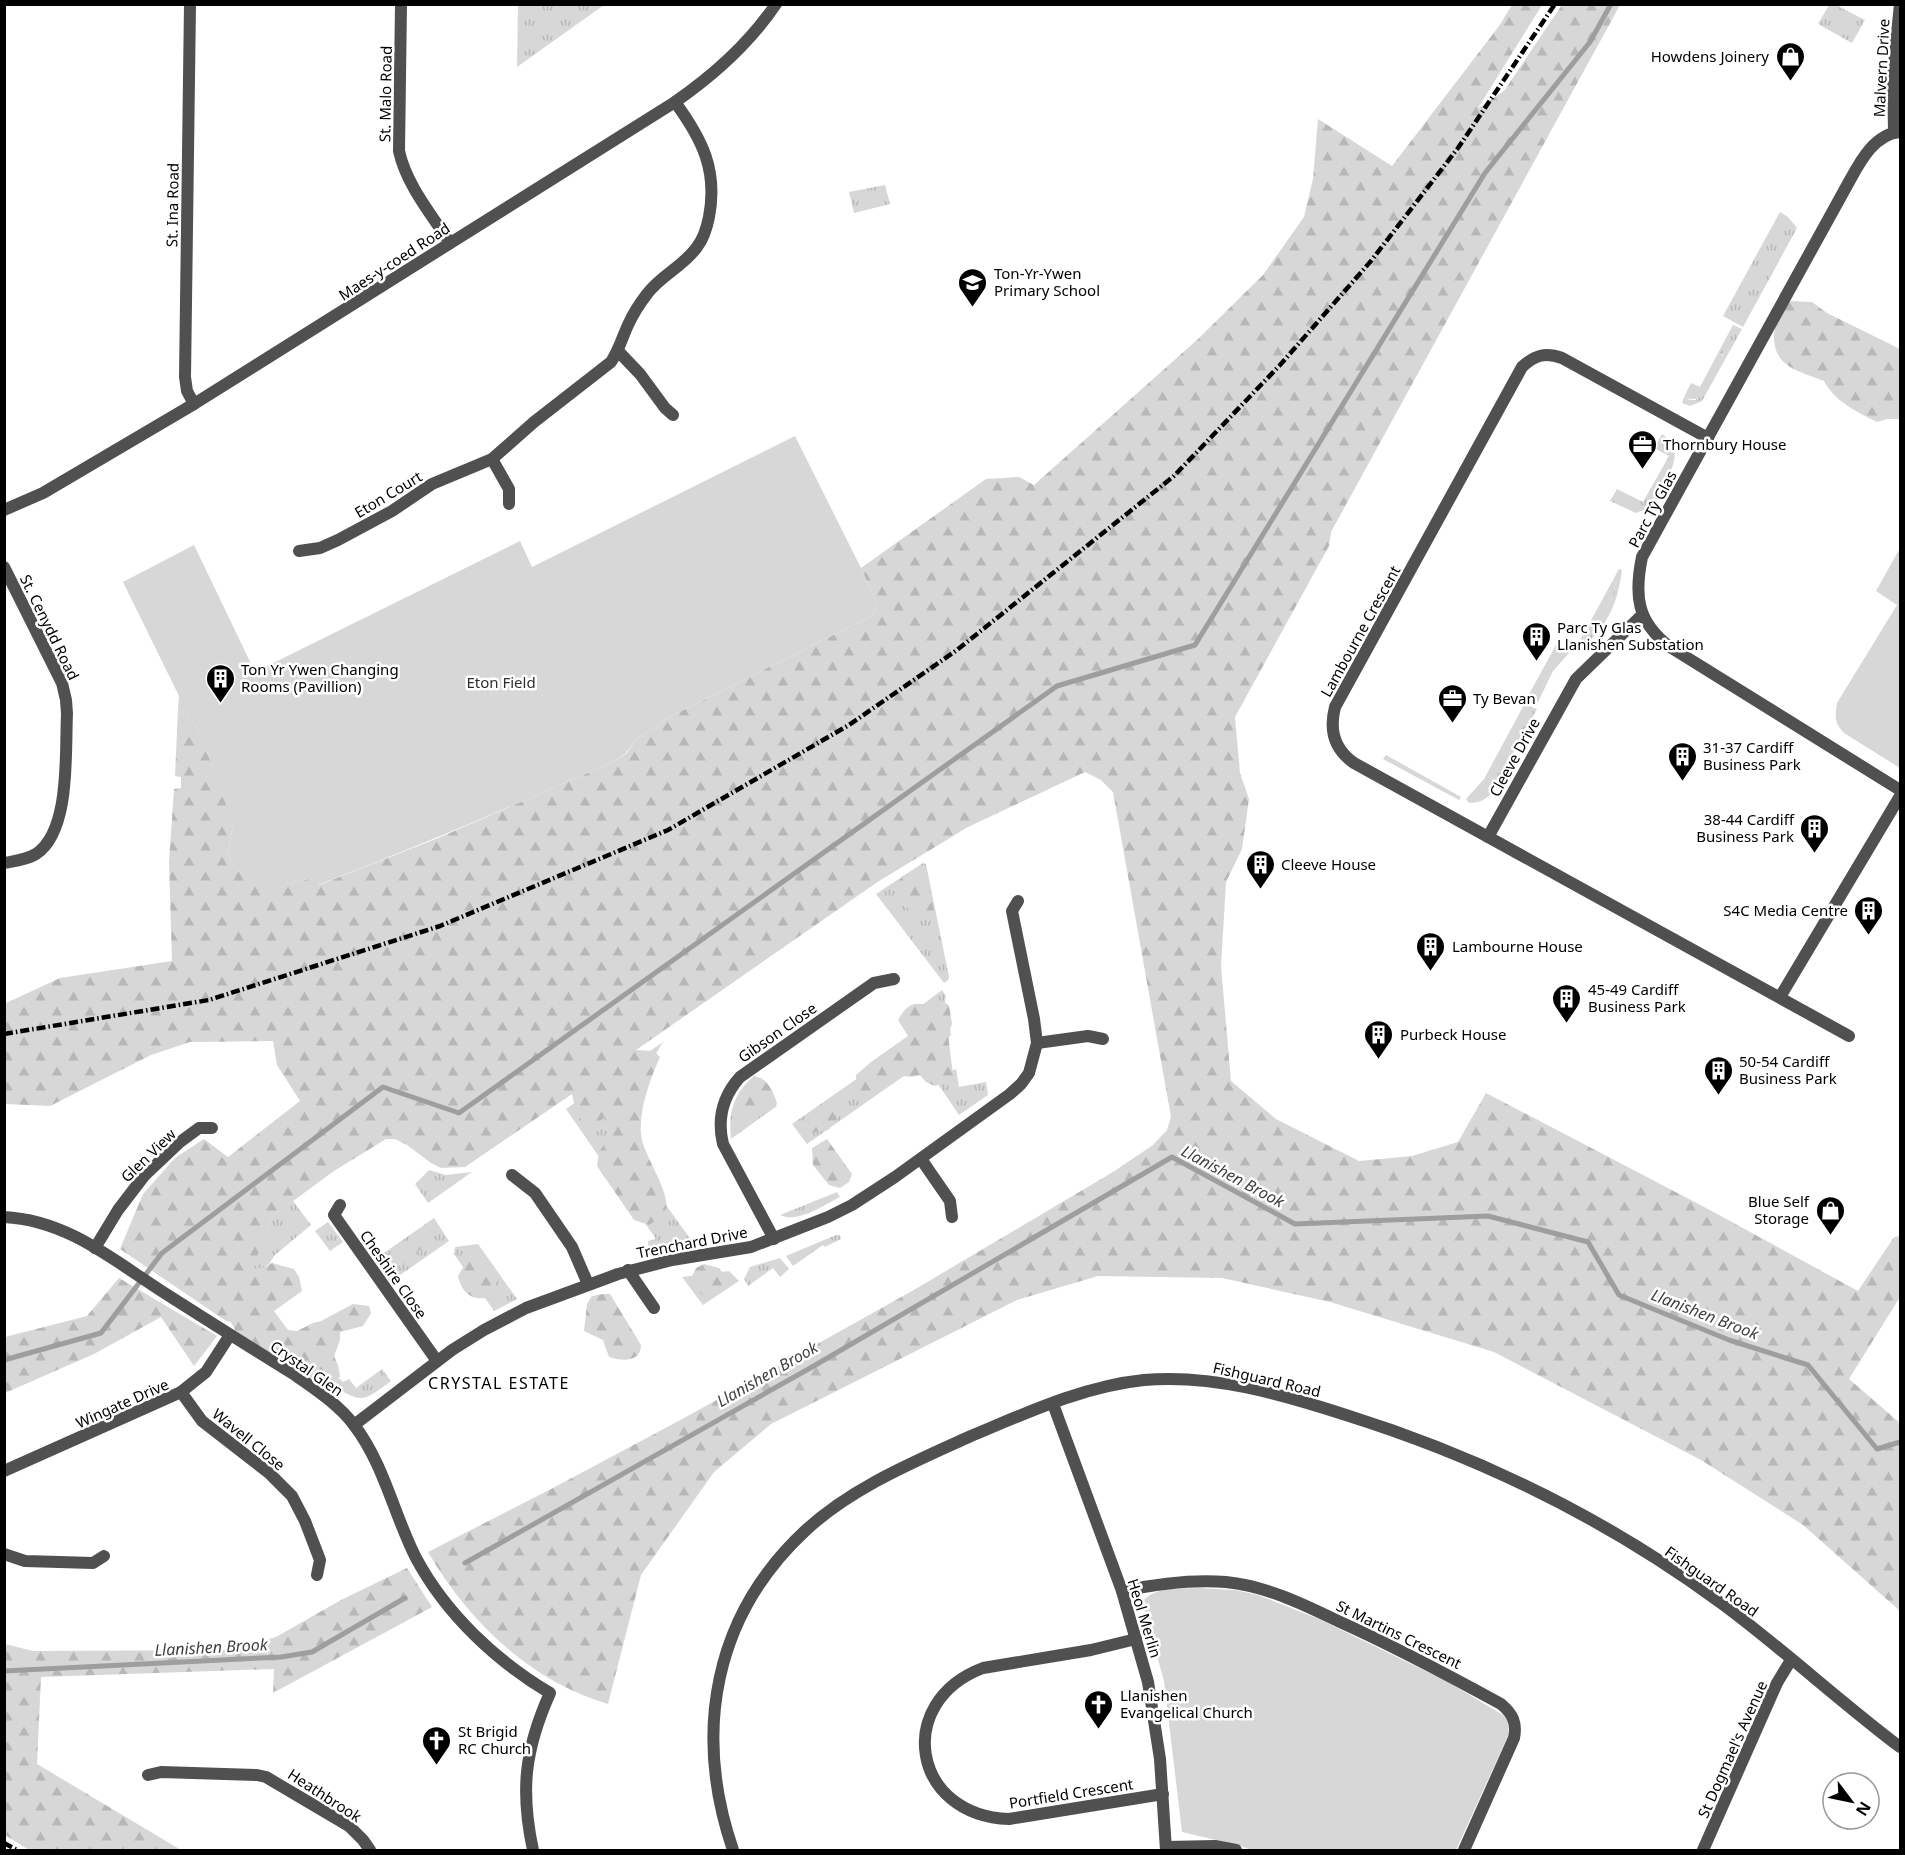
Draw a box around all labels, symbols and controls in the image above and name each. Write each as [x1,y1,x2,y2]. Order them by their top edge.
street label: Malvern Drive [1868,18,1894,118]
shop icon: Howdens Joinery [1774,40,1806,82]
street label: St. Malo Road [374,46,396,142]
place label: Howdens Joinery [1651,46,1769,66]
street label: St. Ina Road [161,163,183,247]
street label: Maes-y-coed Road [335,218,453,304]
place label: Ton-Yr-Ywen Primary School [994,263,1100,300]
school or university icon: Ton-Yr-Ywen Primary School [957,266,989,308]
office icon: Thornbury House [1626,428,1658,470]
place label: Thornbury House [1663,434,1787,454]
street label: Eton Court [351,466,426,522]
street label: Parc Tŷ Glas [1623,467,1681,551]
street label: Lambourne Crescent [1316,561,1405,700]
street label: St. Cenydd Road [16,571,84,683]
place label: Parc Ty Glas Llanishen Substation [1557,617,1704,654]
building icon: Parc Ty Glas Llanishen Substation [1520,620,1552,662]
place label: Ton Yr Ywen Changing Rooms (Pavillion) [241,659,399,696]
building icon: Ton Yr Ywen Changing Rooms (Pavillion) [204,662,236,704]
park label: Eton Field [466,672,536,692]
office icon: Ty Bevan [1436,682,1468,724]
place label: Ty Bevan [1473,688,1536,708]
street label: Cleeve Drive [1484,714,1544,800]
place label: 31-37 Cardiff Business Park [1703,737,1801,774]
building icon: 31-37 Cardiff Business Park [1666,740,1698,782]
place label: 38-44 Cardiff Business Park [1696,809,1795,846]
building icon: 38-44 Cardiff Business Park [1799,812,1831,854]
building icon: Cleeve House [1244,848,1276,890]
place label: Cleeve House [1281,854,1376,874]
building icon: S4C Media Centre [1853,894,1885,936]
place label: S4C Media Centre [1723,900,1848,920]
building icon: Lambourne House [1415,930,1447,972]
place label: Lambourne House [1452,936,1583,956]
place label: 45-49 Cardiff Business Park [1588,979,1686,1016]
building icon: 45-49 Cardiff Business Park [1551,982,1583,1024]
street label: Gibson Close [734,998,820,1066]
building icon: Purbeck House [1363,1018,1395,1060]
place label: Purbeck House [1400,1024,1506,1044]
place label: 50-54 Cardiff Business Park [1739,1051,1837,1088]
building icon: 50-54 Cardiff Business Park [1702,1054,1734,1096]
street label: Glen View [116,1124,180,1186]
water label: Llanishen Brook [1178,1140,1289,1213]
place label: Blue Self Storage [1748,1191,1810,1228]
shop icon: Blue Self Storage [1814,1194,1846,1236]
street label: Trenchard Drive [635,1221,749,1263]
street label: Cheshire Close [356,1226,432,1322]
water label: Llanishen Brook [1648,1283,1763,1345]
street label: Crystal Glen [267,1336,347,1400]
water label: Llanishen Brook [712,1336,823,1412]
street label: Fishguard Road [1211,1357,1323,1401]
district label: CRYSTAL ESTATE [428,1372,570,1394]
street label: Wingate Drive [72,1374,172,1432]
street label: Wavell Close [209,1404,289,1474]
street label: Fishguard Road [1661,1541,1763,1621]
street label: Heol Merlin [1123,1576,1167,1660]
street label: St Martins Crescent [1333,1595,1465,1673]
water label: Llanishen Brook [154,1633,269,1661]
street label: St Dogmael's Avenue [1693,1677,1771,1821]
place label: Llanishen Evangelical Church [1120,1685,1253,1722]
church icon: Llanishen Evangelical Church [1083,1688,1115,1730]
place label: St Brigid RC Church [458,1721,531,1758]
church icon: St Brigid RC Church [421,1724,453,1766]
street label: Heathbrook [284,1764,366,1826]
north arrow [1821,1771,1881,1831]
street label: Portfield Crescent [1007,1773,1135,1813]
text: N [1851,1798,1876,1820]

